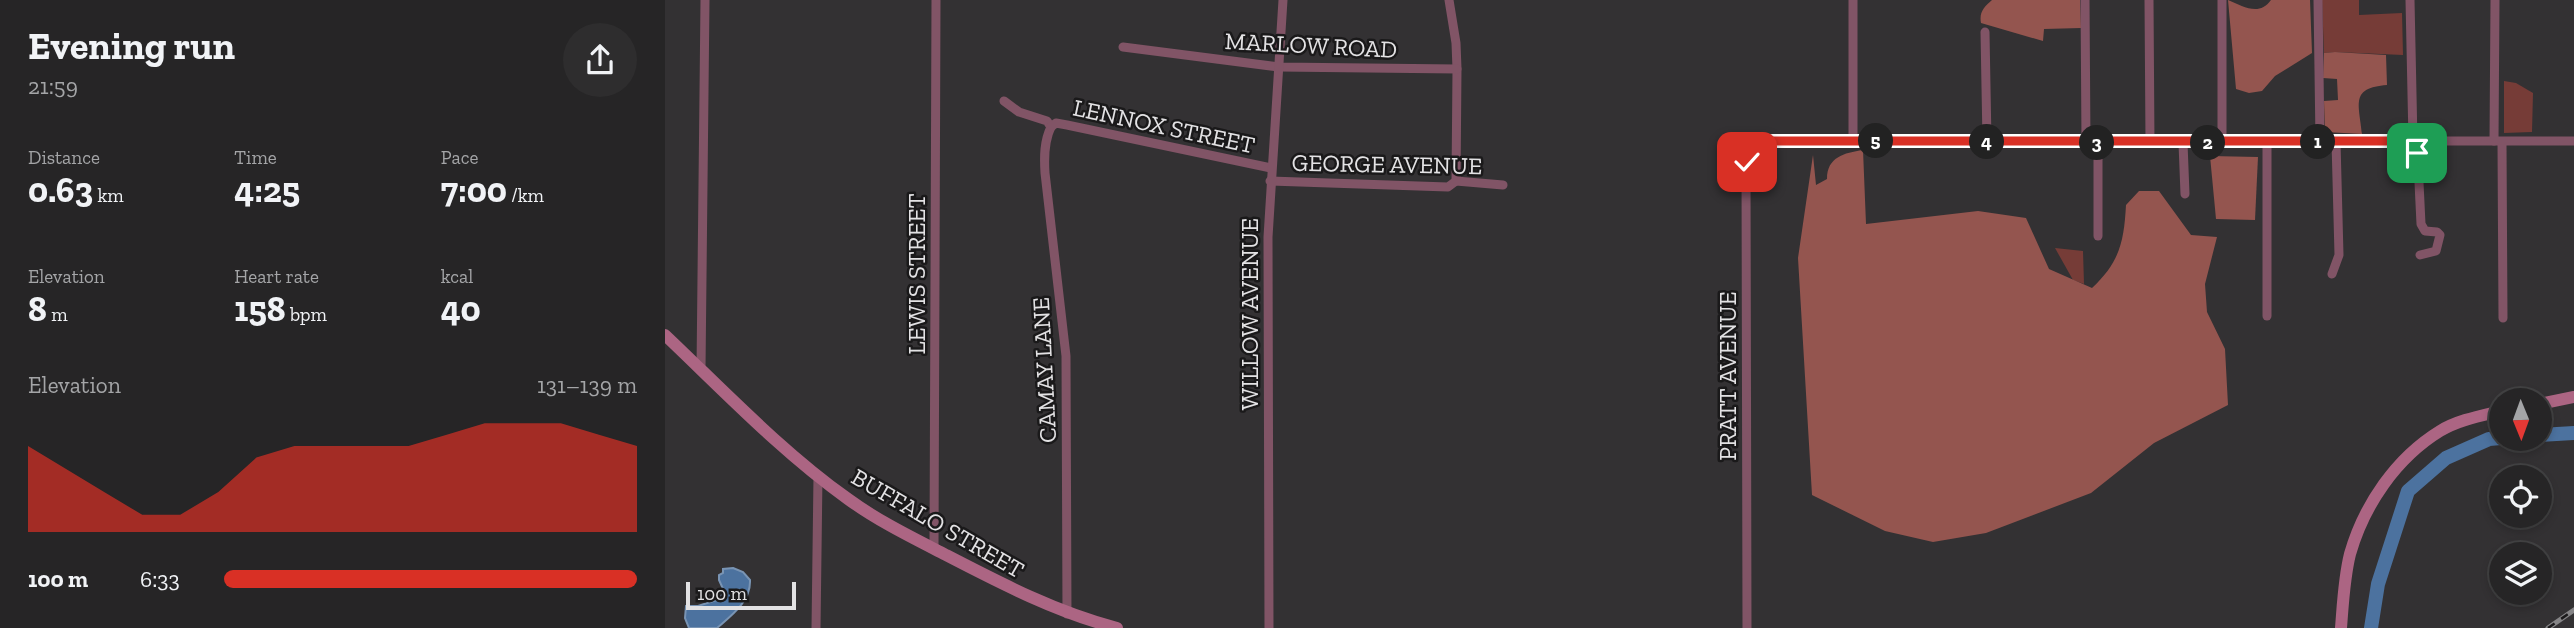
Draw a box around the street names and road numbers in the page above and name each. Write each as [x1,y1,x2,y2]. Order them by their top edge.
street label: MARLOW ROAD [1224,26,1398,64]
street label: LENNOX STREET [1071,93,1258,159]
street label: GEORGE AVENUE [1291,148,1483,180]
street label: LEWIS STREET [902,193,931,355]
street label: WILLOW AVENUE [1235,218,1264,410]
street label: PRATT AVENUE [1713,291,1742,461]
street label: CAMAY LANE [1026,296,1062,444]
street label: BUFFALO STREET [847,462,1030,584]

